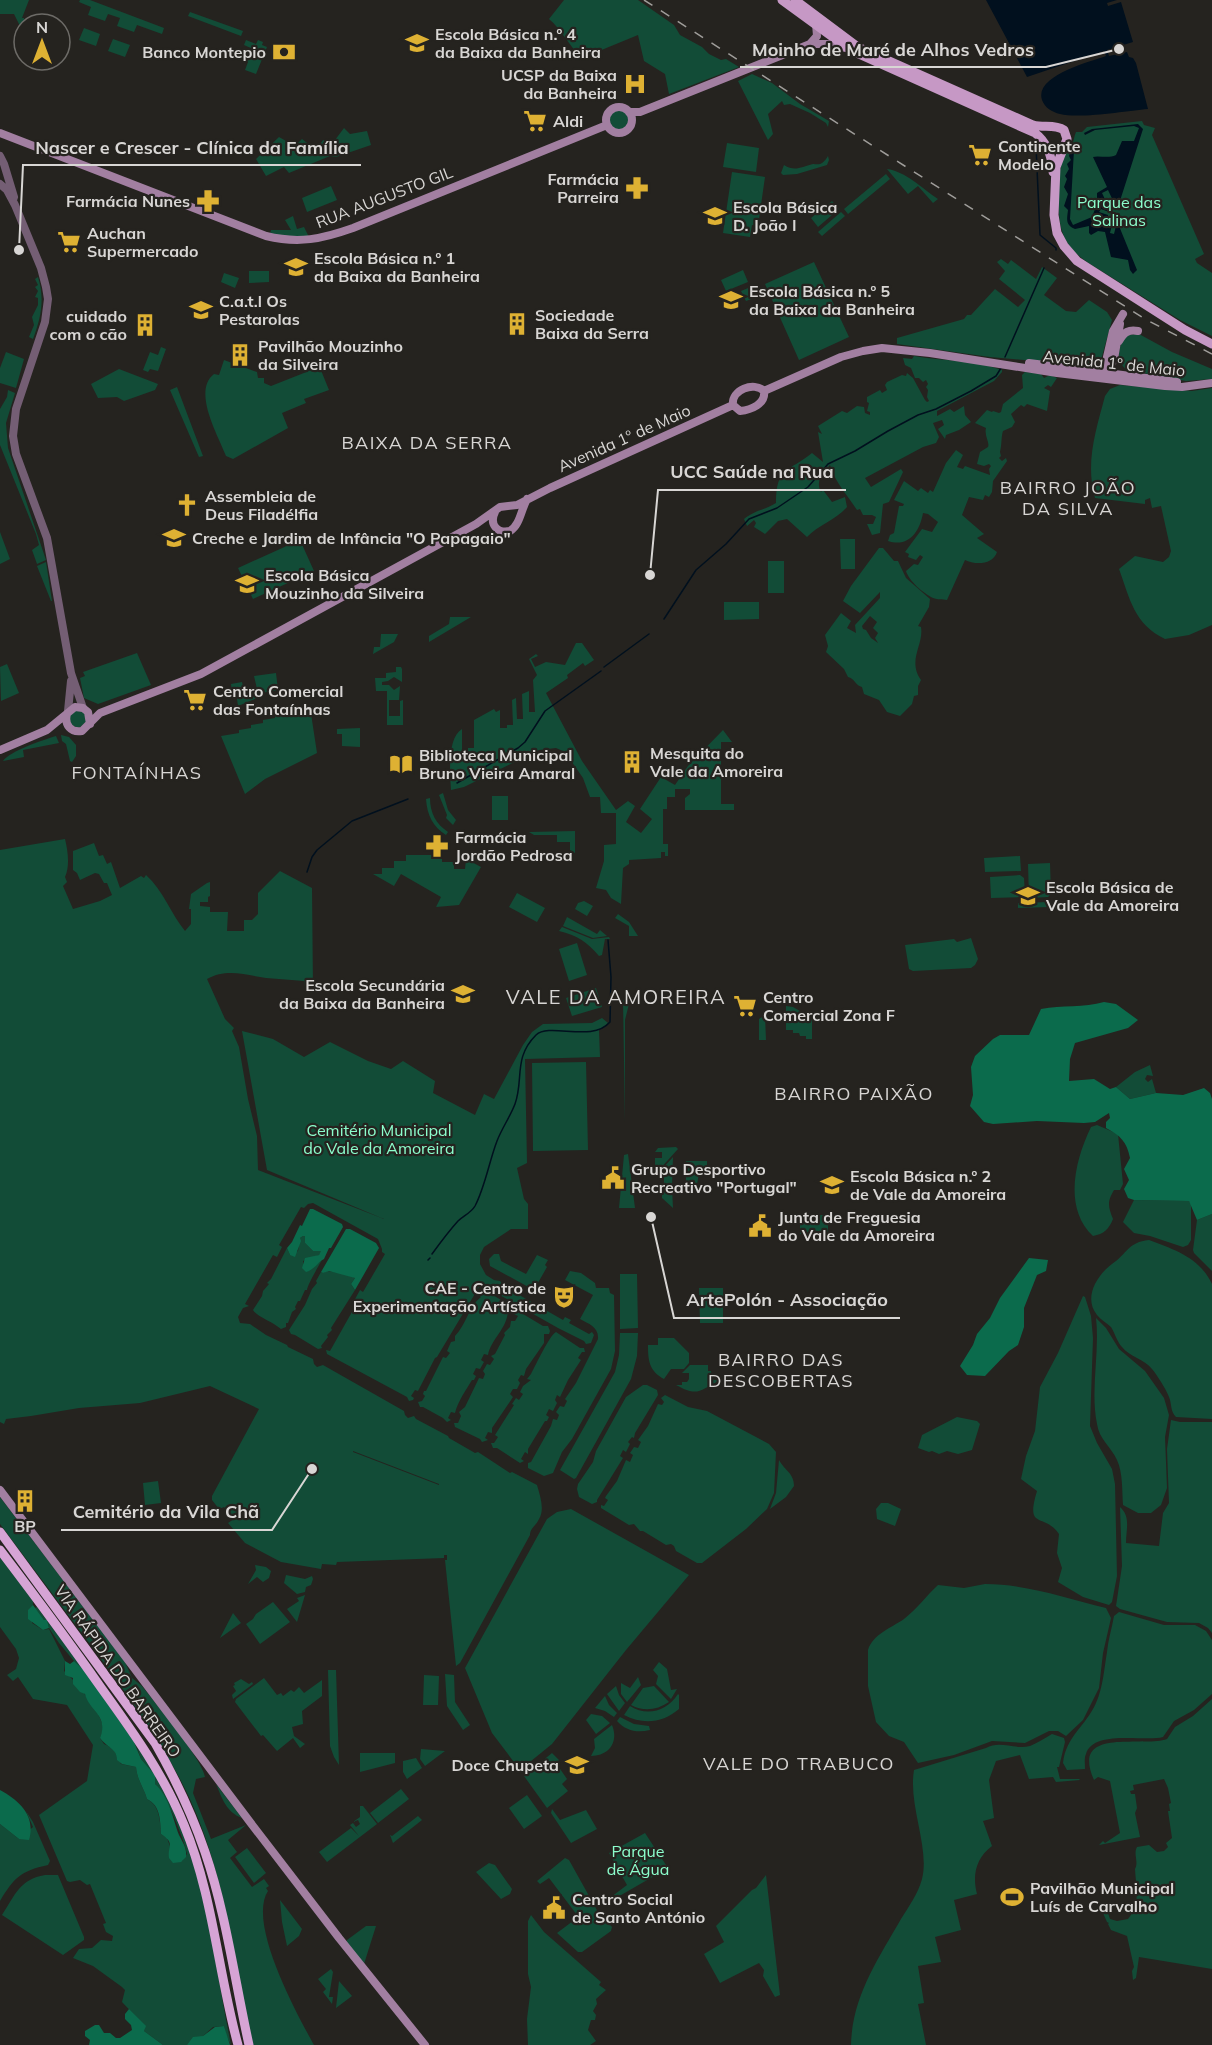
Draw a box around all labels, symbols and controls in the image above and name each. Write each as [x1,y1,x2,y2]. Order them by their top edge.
north arrow [12,12,72,72]
text: N [36,17,48,37]
place label: Escola Básica n.º 4 da Baixa da Banheira [435,24,601,62]
school or university icon: Escola Básica n.º 4 da Baixa da Banheira [404,30,430,56]
callout: Moinho de Maré de Alhos Vedros [740,31,1046,67]
text: Moinho de Maré de Alhos Vedros [752,38,1034,61]
bank icon: Banco Montepio [271,39,297,65]
place label: Banco Montepio [142,42,266,62]
place label: UCSP da Baixa da Banheira [501,65,617,103]
hospital icon: UCSP da Baixa da Banheira [622,71,648,97]
supermarket icon: Aldi [522,108,548,134]
place label: Aldi [553,111,583,131]
callout: Nascer e Crescer - Clínica da Família [23,129,361,165]
text: Nascer e Crescer - Clínica da Família [35,136,349,159]
place label: Continente Modelo [998,136,1081,174]
supermarket icon: Continente Modelo [967,142,993,168]
street label: RUA AUGUSTO GIL [313,162,456,232]
place label: Farmácia Parreira [547,169,619,207]
pharmacy icon: Farmácia Parreira [624,175,650,201]
pharmacy icon: Farmácia Nunes [195,188,221,214]
place label: Farmácia Nunes [66,191,190,211]
park label: Parque das Salinas [1077,192,1161,230]
place label: Escola Básica D. João I [733,197,837,235]
school or university icon: Escola Básica D. João I [702,203,728,229]
place label: Auchan Supermercado [87,223,198,261]
supermarket icon: Auchan Supermercado [56,229,82,255]
place label: Escola Básica n.º 1 da Baixa da Banheira [314,248,480,286]
school or university icon: Escola Básica n.º 1 da Baixa da Banheira [283,254,309,280]
place label: Escola Básica n.º 5 da Baixa da Banheira [749,281,915,319]
school or university icon: Escola Básica n.º 5 da Baixa da Banheira [718,287,744,313]
place label: C.a.t.l Os Pestarolas [219,291,300,329]
school or university icon: C.a.t.l Os Pestarolas [188,297,214,323]
place label: Sociedade Baixa da Serra [535,305,649,343]
place label: cuidado com o cão [50,306,127,344]
building icon: Sociedade Baixa da Serra [504,311,530,337]
building icon: cuidado com o cão [132,312,158,338]
place label: Pavilhão Mouzinho da Silveira [258,336,403,374]
building icon: Pavilhão Mouzinho da Silveira [227,342,253,368]
street label: Avenida 1º de Maio [1042,346,1186,380]
street label: Avenida 1º de Maio [555,400,693,476]
district label: BAIXA DA SERRA [341,431,513,454]
callout: UCC Saúde na Rua [658,454,846,490]
text: UCC Saúde na Rua [670,460,834,483]
district label: BAIRRO JOÃO DA SILVA [1000,476,1136,520]
place label: Assembleia de Deus Filadélfia [205,486,318,524]
church icon: Assembleia de Deus Filadélfia [174,492,200,518]
school or university icon: Creche e Jardim de Infância "O Papagaio" [161,525,187,551]
place label: Creche e Jardim de Infância "O Papagaio" [192,528,511,548]
place label: Escola Básica Mouzinho da Silveira [265,565,424,603]
school or university icon: Escola Básica Mouzinho da Silveira [234,571,260,597]
place label: Centro Comercial das Fontaínhas [213,681,343,719]
supermarket icon: Centro Comercial das Fontaínhas [182,687,208,713]
place label: Mesquita do Vale da Amoreira [649,743,783,781]
place label: Biblioteca Municipal Bruno Vieira Amaral [419,745,575,783]
building icon: Mesquita do Vale da Amoreira [619,749,645,775]
library icon: Biblioteca Municipal Bruno Vieira Amaral [388,751,414,777]
district label: FONTAÍNHAS [71,761,203,784]
place label: Farmácia Jordão Pedrosa [455,827,573,865]
pharmacy icon: Farmácia Jordão Pedrosa [424,833,450,859]
place label: Escola Básica de Vale da Amoreira [1045,877,1179,915]
school or university icon: Escola Básica de Vale da Amoreira [1015,883,1041,909]
place label: Escola Secundária da Baixa da Banheira [279,975,445,1013]
school or university icon: Escola Secundária da Baixa da Banheira [450,981,476,1007]
district label: VALE DA AMOREIRA [506,984,726,1009]
place label: Centro Comercial Zona F [763,987,895,1025]
supermarket icon: Centro Comercial Zona F [732,993,758,1019]
district label: BAIRRO PAIXÃO [774,1082,934,1105]
park label: Cemitério Municipal do Vale da Amoreira [303,1120,455,1158]
place label: Grupo Desportivo Recreativo "Portugal" [631,1159,797,1197]
public building icon: Grupo Desportivo Recreativo "Portugal" [600,1165,626,1191]
place label: Escola Básica n.º 2 de Vale da Amoreira [850,1166,1006,1204]
school or university icon: Escola Básica n.º 2 de Vale da Amoreira [819,1172,845,1198]
place label: Junta de Freguesia do Vale da Amoreira [778,1207,935,1245]
public building icon: Junta de Freguesia do Vale da Amoreira [747,1213,773,1239]
place label: CAE - Centro de Experimentação Artística [353,1278,546,1316]
callout: ArtePolón - Associação [674,1282,900,1318]
theatre icon: CAE - Centro de Experimentação Artística [551,1284,577,1310]
text: ArtePolón - Associação [686,1288,888,1311]
district label: BAIRRO DAS DESCOBERTAS [708,1348,854,1392]
building icon: BP [12,1488,38,1514]
callout: Cemitério da Vila Chã [61,1494,272,1530]
text: Cemitério da Vila Chã [73,1500,259,1523]
place label: BP [14,1516,36,1536]
street label: VIA RÁPIDA DO BARREIRO [51,1581,185,1761]
school or university icon: Doce Chupeta [564,1752,590,1778]
district label: VALE DO TRABUCO [703,1752,895,1775]
place label: Doce Chupeta [451,1755,559,1775]
park label: Parque de Água [607,1841,669,1879]
place label: Pavilhão Municipal Luís de Carvalho [1030,1878,1174,1916]
sports icon: Pavilhão Municipal Luís de Carvalho [999,1884,1025,1910]
place label: Centro Social de Santo António [572,1889,705,1927]
public building icon: Centro Social de Santo António [541,1895,567,1921]

